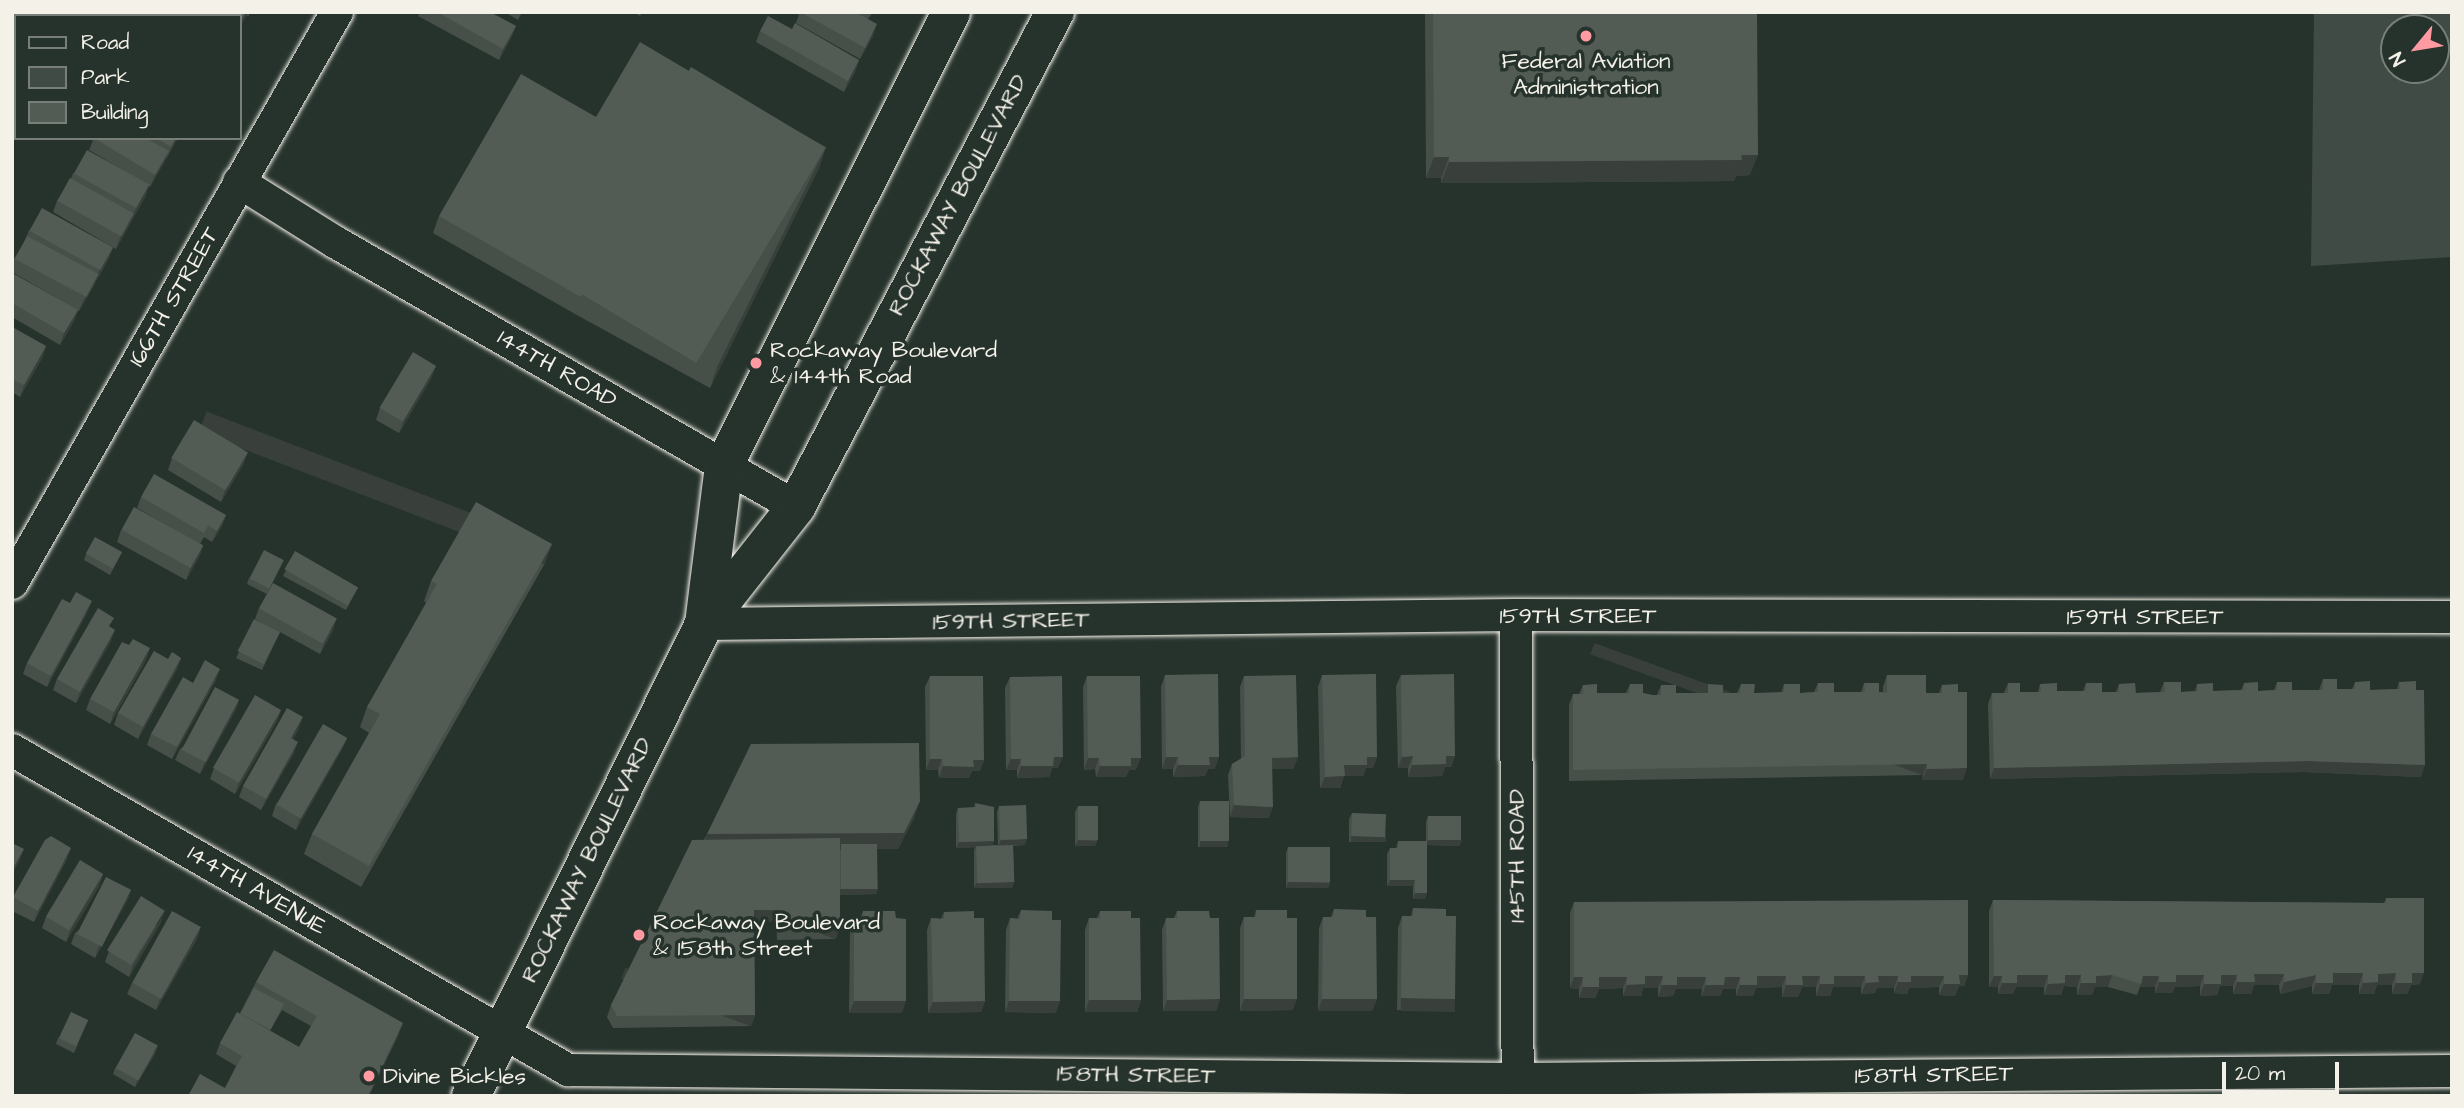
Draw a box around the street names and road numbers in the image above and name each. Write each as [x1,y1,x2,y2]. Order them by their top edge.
street label: ROCKAWAY BOULEVARD [883,70,1033,320]
street label: 166TH STREET [123,222,225,372]
street label: 144TH ROAD [492,324,622,414]
street label: 159TH STREET [1500,602,1656,630]
street label: 159TH STREET [2067,603,2223,631]
street label: 159TH STREET [932,606,1090,636]
street label: ROCKAWAY BOULEVARD [516,733,658,987]
street label: 145TH ROAD [1503,789,1531,923]
street label: 144TH AVENUE [183,839,331,941]
street label: 158TH STREET [1056,1060,1216,1090]
street label: 158TH STREET [1854,1060,2014,1090]

